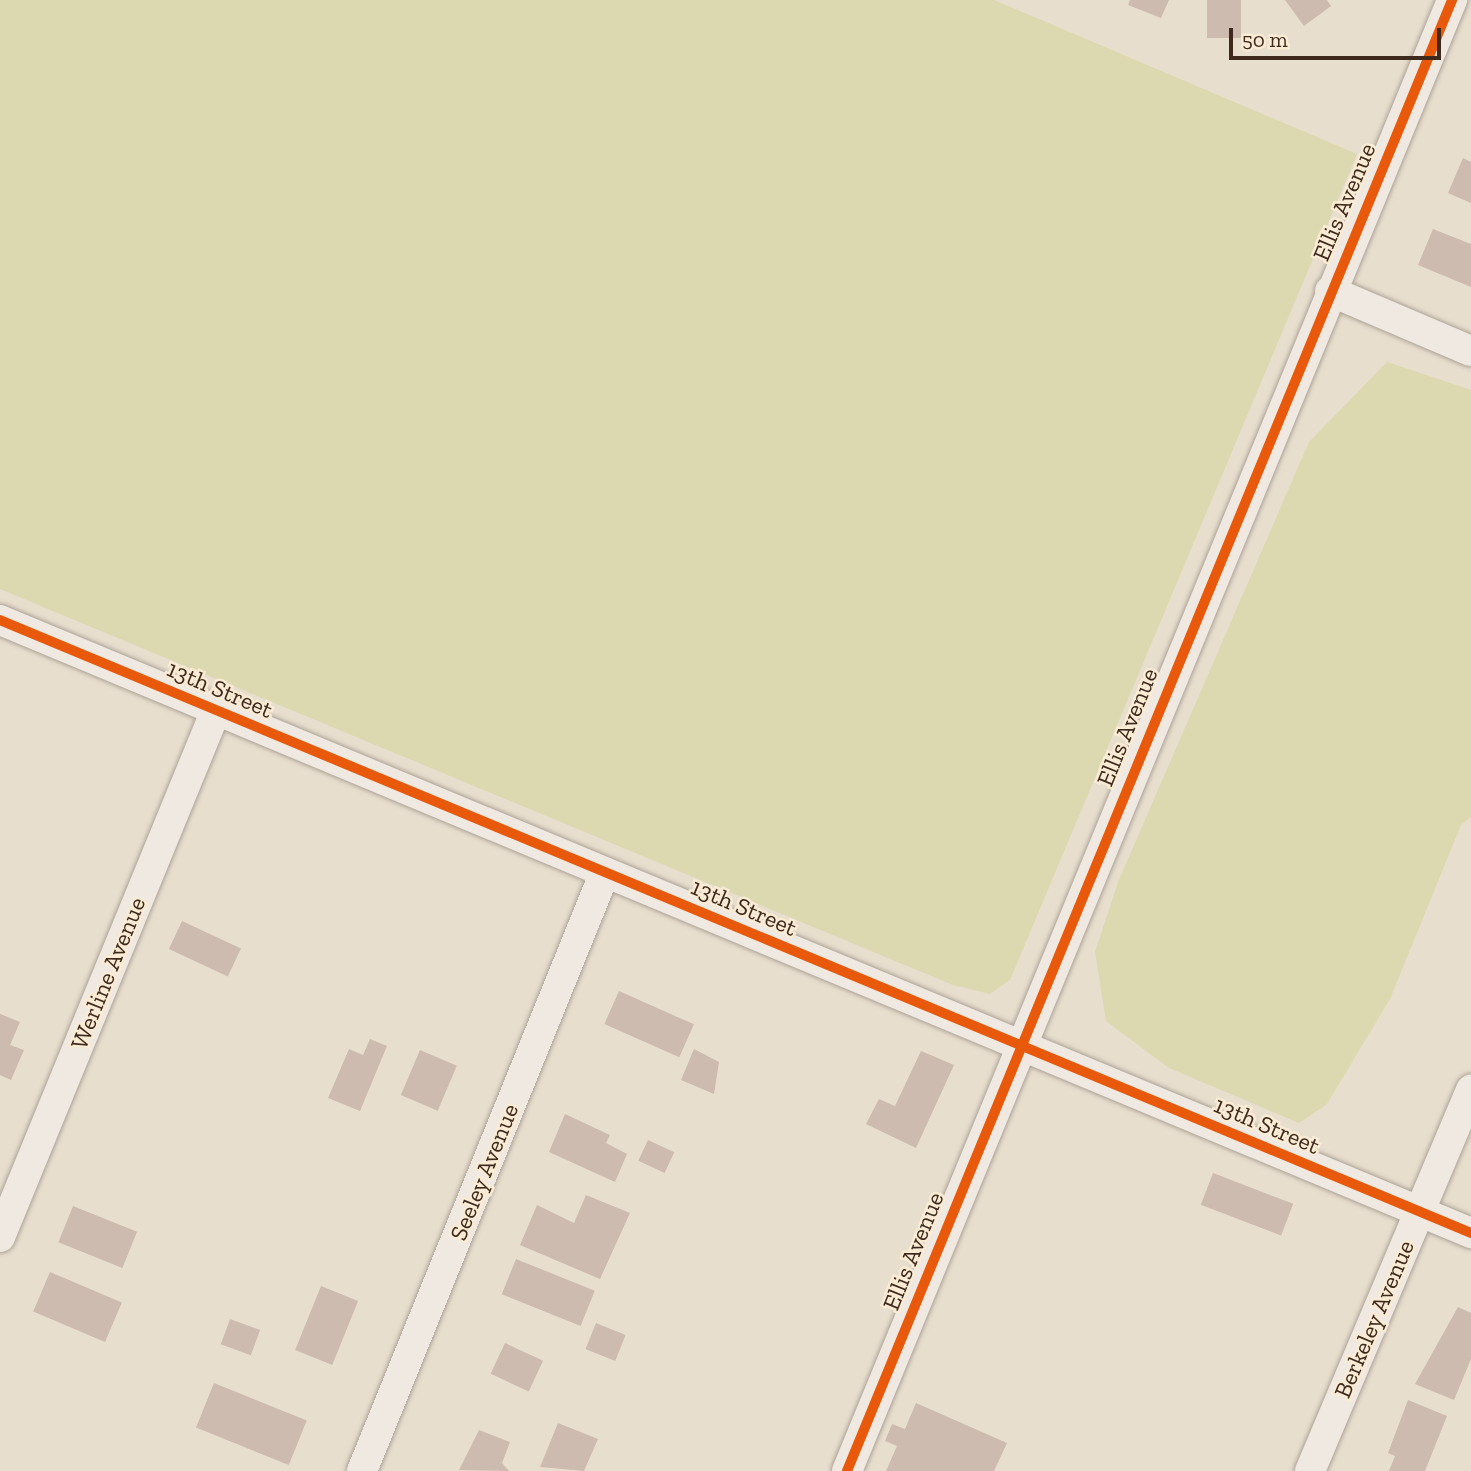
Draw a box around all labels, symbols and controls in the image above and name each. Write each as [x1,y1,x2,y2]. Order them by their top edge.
scale bar [1233,14,1445,58]
text: 50 m [1242,27,1288,52]
street label: Ellis Avenue [1306,139,1382,265]
street label: 13th Street [163,654,277,724]
street label: Ellis Avenue [1090,663,1164,791]
street label: 13th Street [687,872,801,942]
street label: Werline Avenue [64,892,152,1054]
street label: 13th Street [1210,1090,1324,1160]
street label: Seeley Avenue [443,1099,525,1245]
street label: Ellis Avenue [876,1187,950,1315]
street label: Berkeley Avenue [1328,1235,1420,1403]

